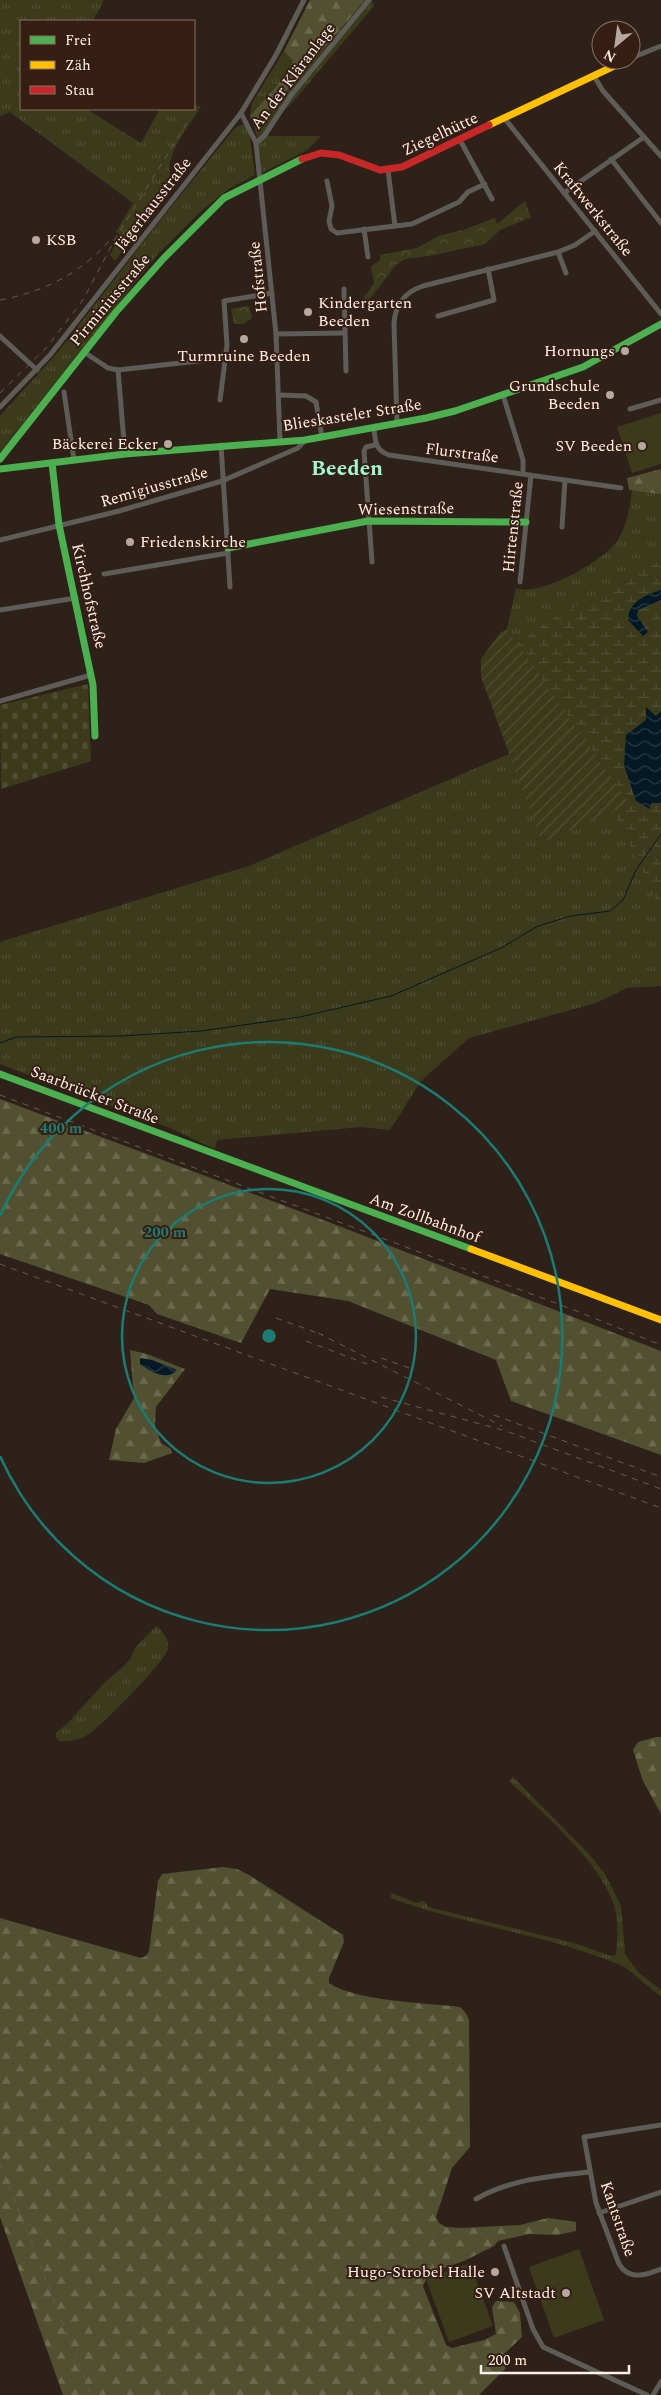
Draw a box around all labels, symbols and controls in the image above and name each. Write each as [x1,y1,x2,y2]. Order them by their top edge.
street label: An der Kläranlage [245,17,341,135]
legend [20,20,195,110]
north arrow [591,20,641,70]
text: Frei [65,29,92,52]
text: N [600,44,620,68]
text: Zäh [65,54,91,77]
text: Stau [65,79,94,102]
street label: Ziegelhütte [398,106,482,162]
street label: Jägerhausstraße [109,152,197,256]
street label: Kraftwerkstraße [547,156,639,262]
place label: KSB [46,228,76,252]
marker: KSB [30,234,42,246]
street label: Hofstraße [242,240,274,314]
street label: Pirminiusstraße [64,248,156,352]
place label: Kindergarten Beeden [318,291,412,333]
marker: Kindergarten Beeden [302,306,314,318]
marker: Turmruine Beeden [238,333,250,345]
place label: Hornungs [544,339,615,363]
place label: Turmruine Beeden [177,344,311,368]
marker: Hornungs [619,345,631,357]
place label: Grundschule Beeden [509,374,600,416]
marker: Grundschule Beeden [604,389,616,401]
street label: Blieskasteler Straße [281,392,423,438]
place label: Bäckerei Ecker [52,432,158,456]
place label: SV Beeden [555,434,632,458]
street label: Flurstraße [424,437,500,469]
marker: Bäckerei Ecker [162,438,174,450]
marker: SV Beeden [636,440,648,452]
district label: Beeden [311,453,383,485]
street label: Remigiusstraße [97,460,211,514]
street label: Hirtenstraße [496,480,530,574]
street label: Wiesenstraße [358,496,454,522]
place label: Friedenskirche [140,530,246,554]
marker: Friedenskirche [124,536,136,548]
street label: Kirchhofstraße [65,541,113,651]
street label: Saarbrücker Straße [27,1059,163,1131]
text: 400 m [40,1117,83,1140]
street label: Am Zollbahnhof [366,1187,485,1250]
text: 200 m [144,1221,187,1244]
centre of rings [260,1327,278,1345]
street label: Kantstraße [594,2178,642,2260]
place label: Hugo-Strobel Halle [347,2260,485,2284]
marker: Hugo-Strobel Halle [489,2266,501,2278]
place label: SV Altstadt [475,2281,556,2305]
marker: SV Altstadt [560,2287,572,2299]
scale bar [481,2342,628,2374]
text: 200 m [488,2349,527,2372]

